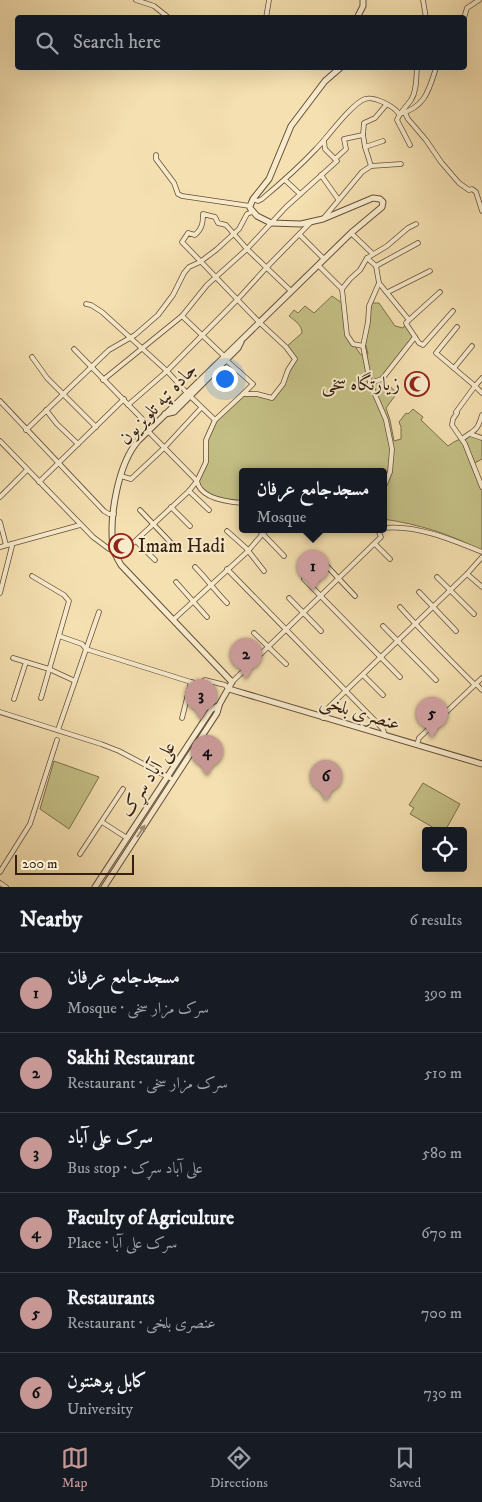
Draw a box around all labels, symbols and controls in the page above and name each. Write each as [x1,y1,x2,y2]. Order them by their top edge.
search box [15,15,467,70]
icon: search [33,29,61,57]
text: Search here [73,31,161,54]
street label: جاده تپه تلویزیون [114,358,202,450]
your location [212,366,238,392]
place label: زیارتگاه سخی [322,371,400,397]
mosque icon: زیارتگاه سخی [404,371,430,397]
popup [239,468,387,533]
text: مسجدجامع عرفان [257,478,369,501]
text: Mosque [257,507,306,527]
mosque icon: Imam Hadi [108,533,134,559]
place label: Imam Hadi [138,535,225,558]
pin: 1 [297,550,329,591]
pin: 2 [230,638,262,679]
pin: 3 [185,679,217,720]
street label: عنصری بلخی [317,690,403,737]
pin: 5 [416,697,448,738]
pin: 4 [191,735,223,776]
street label: علی آباد سړک [115,737,184,823]
pin: 6 [310,760,342,801]
one-way arrow [136,825,145,838]
map controls [422,827,467,872]
button: locate [422,827,467,872]
scale bar [15,852,134,875]
text: 200 m [22,855,57,873]
text: Nearby [20,907,82,933]
text: 6 results [409,910,462,930]
text: مسجدجامع عرفان [67,966,180,989]
text: 1 [33,983,39,1003]
text: 390 m [424,983,462,1003]
text: Mosque · سرک مزار سخی [67,998,209,1018]
text: Sakhi Restaurant [67,1047,195,1070]
text: 2 [32,1063,40,1083]
text: 510 m [424,1063,462,1083]
text: Restaurant · سرک مزار سخی [67,1073,228,1093]
text: سرک علی آباد [67,1126,153,1149]
text: 3 [33,1143,39,1163]
text: 580 m [422,1143,462,1163]
text: Bus stop · علی آباد سړک [67,1158,203,1178]
text: Faculty of Agriculture [67,1207,234,1230]
text: 4 [31,1223,41,1243]
text: 670 m [421,1223,462,1243]
text: Place · سرک علی آبا [67,1233,177,1253]
text: Restaurants [67,1287,155,1310]
text: 5 [32,1303,40,1323]
text: 700 m [421,1303,462,1323]
text: Restaurant · عنصری بلخی [67,1313,216,1333]
text: کابل پوهنتون [67,1370,147,1393]
text: 6 [32,1383,40,1403]
text: 730 m [424,1383,462,1403]
text: University [67,1399,133,1419]
tab: Map [61,1444,89,1492]
tab: Directions [210,1444,268,1492]
tab: Saved [389,1444,421,1492]

